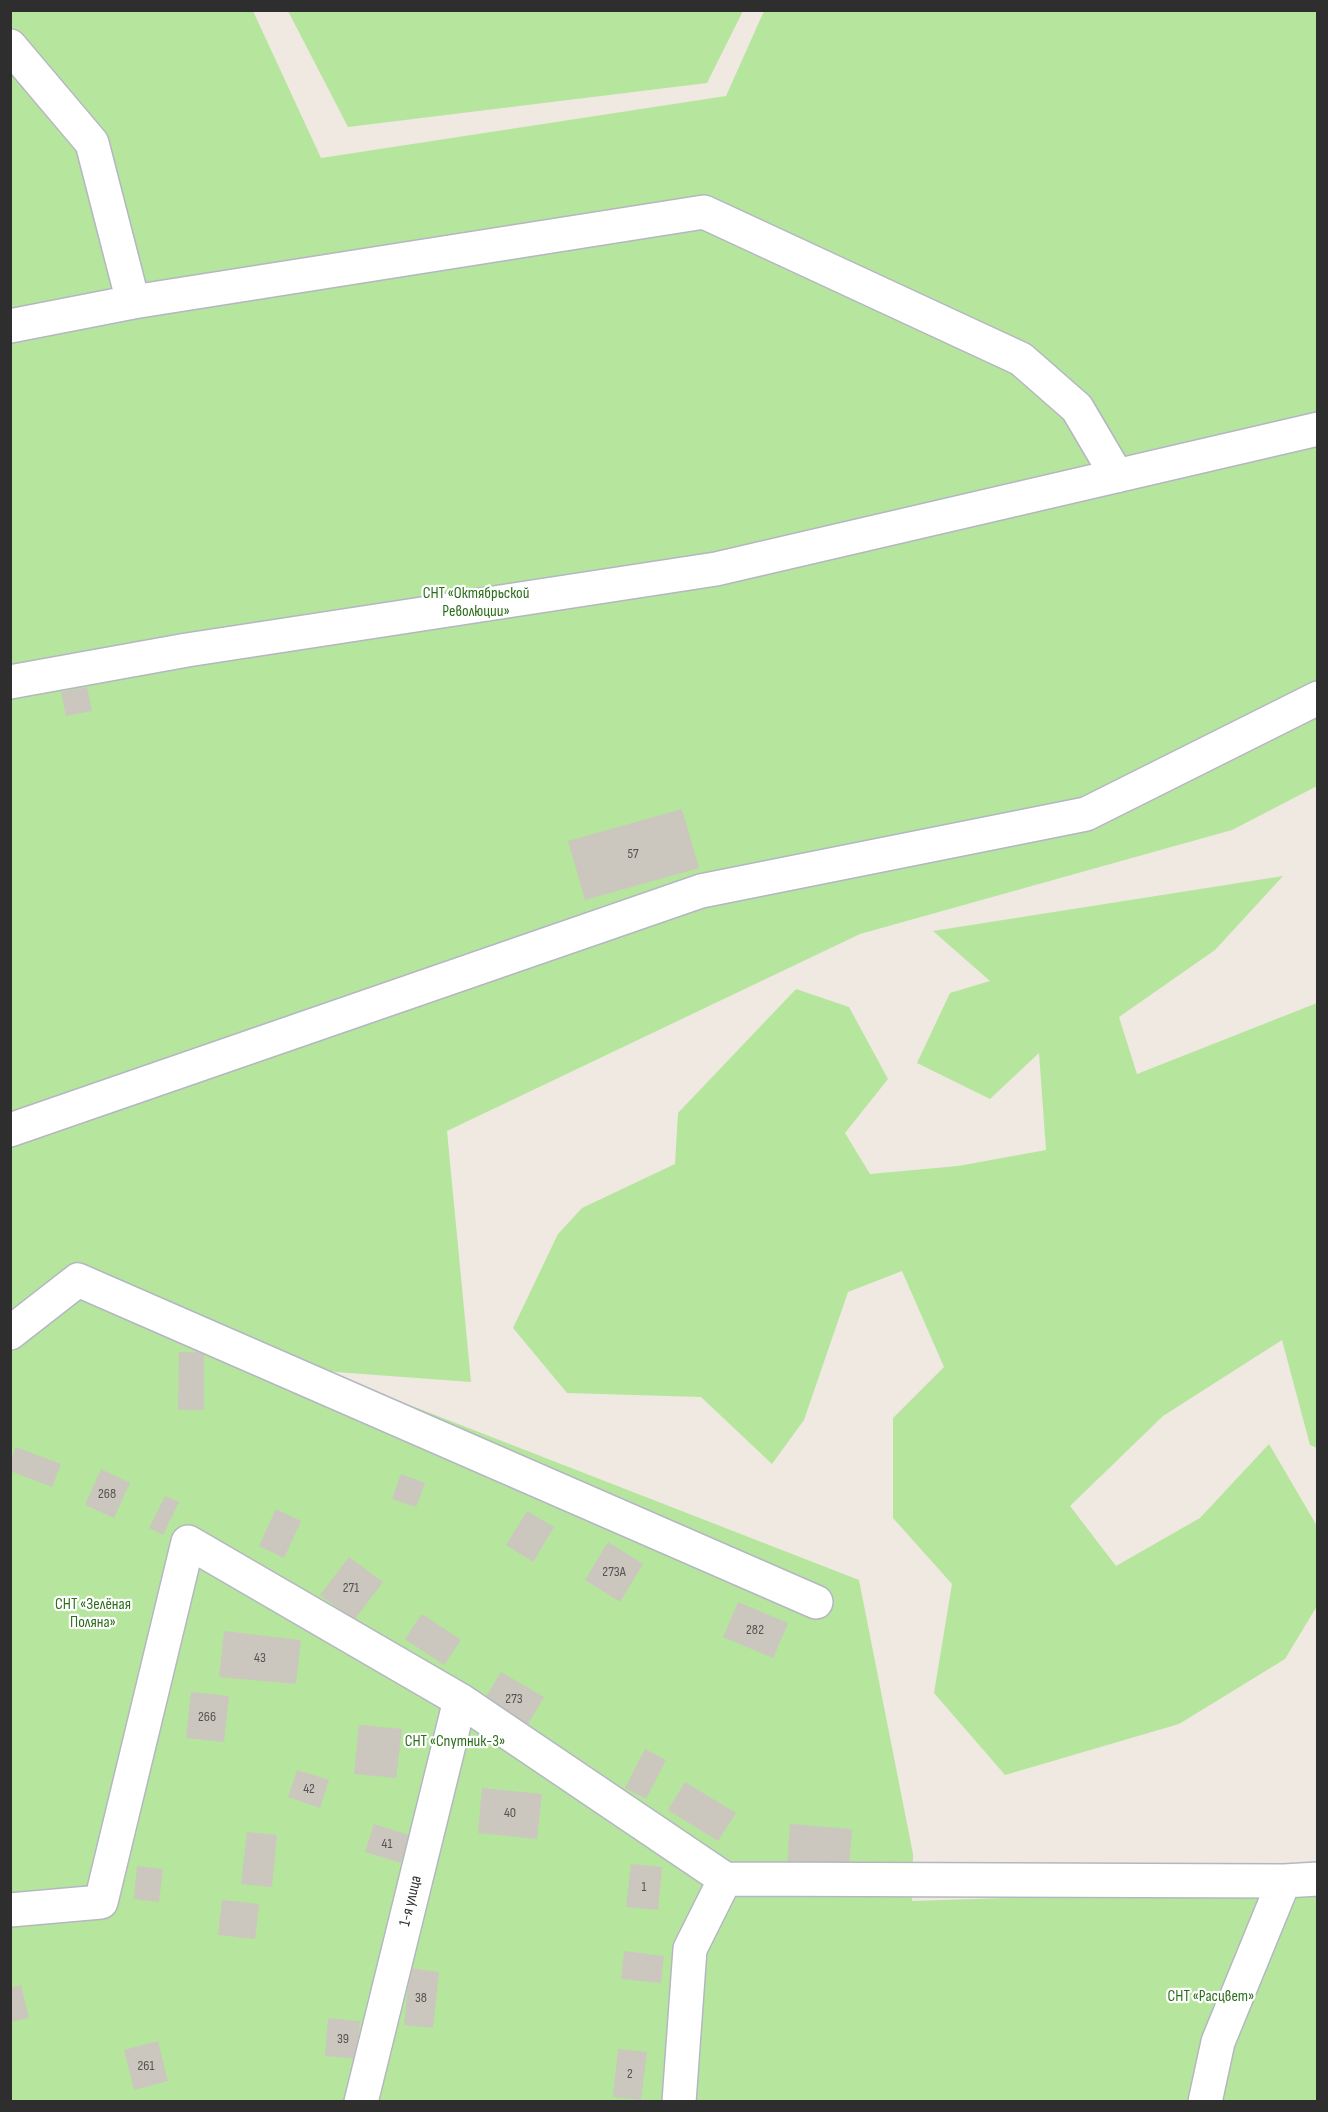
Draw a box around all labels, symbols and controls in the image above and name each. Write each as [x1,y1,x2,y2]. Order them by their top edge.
park label: СНТ «Октябрьской Революции» [423,584,529,622]
house number: 57 [627,846,639,862]
house number: 268 [98,1486,116,1502]
house number: 273А [602,1564,626,1580]
house number: 271 [343,1580,359,1596]
park label: СНТ «Зелёная Поляна» [55,1595,131,1633]
house number: 282 [746,1622,764,1638]
house number: 43 [254,1650,266,1666]
house number: 273 [505,1691,523,1707]
house number: 266 [198,1709,216,1725]
park label: СНТ «Спутник-3» [405,1732,505,1752]
house number: 42 [303,1781,315,1797]
house number: 40 [504,1805,516,1821]
house number: 41 [382,1836,392,1852]
street label: 1-я улица [395,1874,427,1928]
house number: 1 [642,1879,646,1895]
park label: СНТ «Расцвет» [1168,1987,1254,2007]
house number: 38 [415,1990,427,2006]
house number: 39 [337,2031,349,2047]
house number: 261 [138,2058,154,2074]
house number: 2 [627,2066,633,2082]

